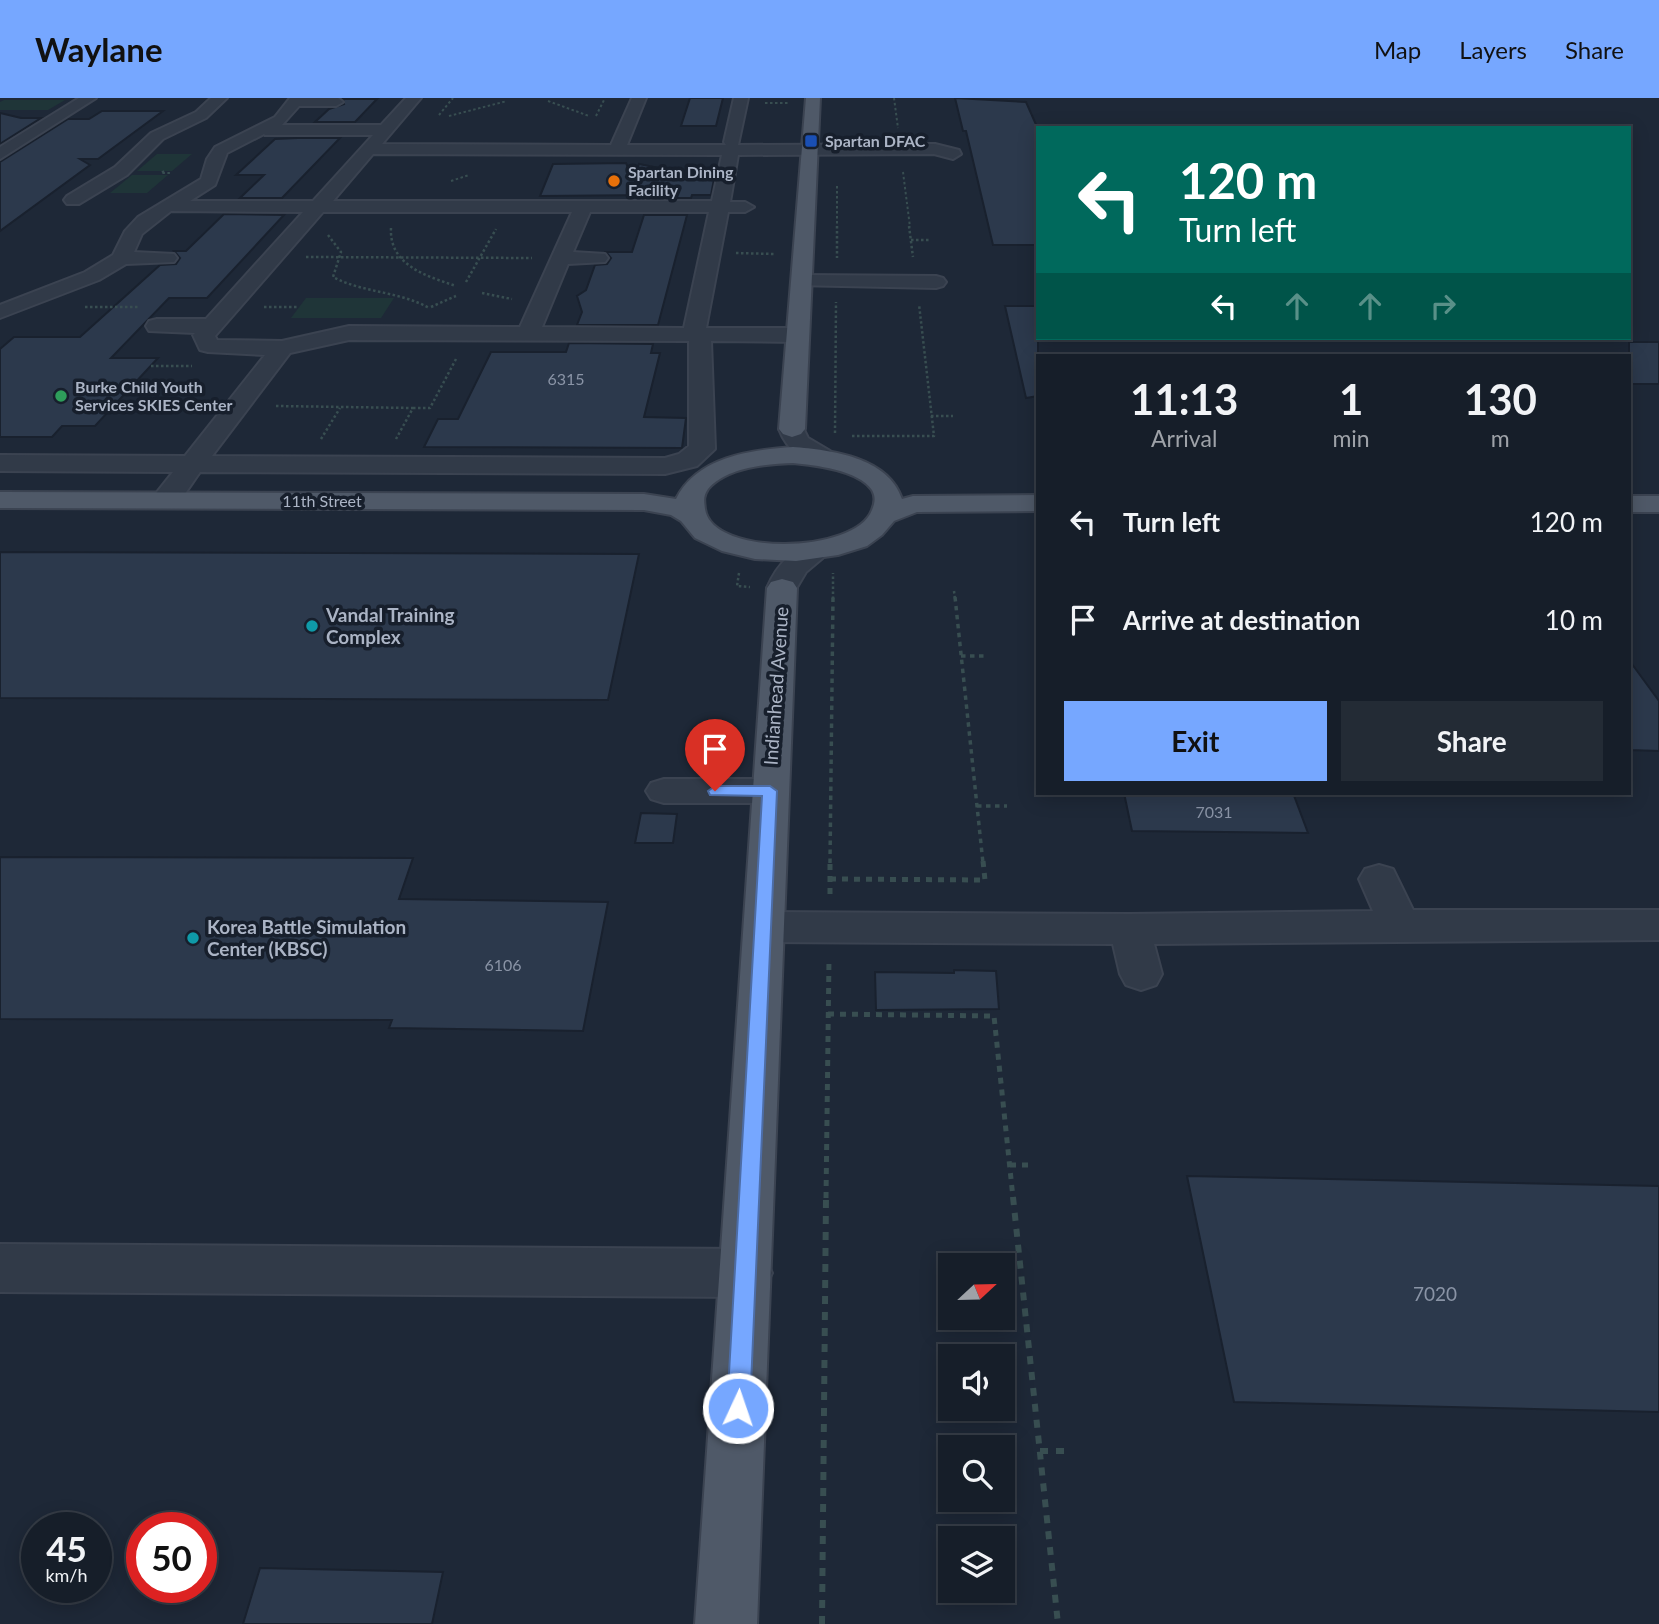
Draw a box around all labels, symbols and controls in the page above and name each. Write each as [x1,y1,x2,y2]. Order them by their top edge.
text: Waylane [35,29,163,69]
text: Map [1374,35,1421,64]
text: Layers [1459,35,1527,64]
text: Share [1565,35,1624,64]
place label: Spartan DFAC [825,131,926,150]
marker: Spartan DFAC [803,133,819,149]
text: 120 m [1179,151,1317,209]
icon: left [1064,154,1155,245]
place label: Spartan Dining Facility [628,162,734,199]
marker: Spartan Dining Facility [606,173,622,189]
text: Turn left [1179,210,1296,249]
icon: left [1205,287,1243,325]
icon: ahead [1278,287,1316,325]
icon: ahead [1351,287,1389,325]
icon: right [1424,287,1462,325]
house number: 6315 [547,369,585,388]
text: 11:13 [1130,374,1238,424]
text: 1 [1339,374,1363,424]
text: 130 [1464,374,1537,424]
place label: Burke Child Youth Services SKIES Center [75,377,232,414]
marker: Burke Child Youth Services SKIES Center [53,388,69,404]
text: Arrival [1151,424,1217,452]
text: min [1332,424,1370,452]
text: m [1491,424,1510,452]
street label: 11th Street [282,491,362,510]
icon: left [1064,503,1102,541]
text: Turn left [1123,506,1220,538]
text: 120 m [1530,506,1603,538]
icon: arrive [1064,601,1102,639]
place label: Vandal Training Complex [325,603,455,648]
text: Arrive at destination [1123,604,1360,636]
text: 10 m [1545,604,1603,636]
street label: Indianhead Avenue [758,606,793,766]
marker: Vandal Training Complex [304,618,320,634]
button: Exit [1064,701,1327,781]
button: Share [1341,701,1603,781]
pin [685,719,745,791]
icon: arrive [696,730,734,768]
house number: 7031 [1195,802,1233,821]
place label: Korea Battle Simulation Center (KBSC) [207,915,406,960]
marker: Korea Battle Simulation Center (KBSC) [185,930,201,946]
house number: 6106 [484,955,522,974]
north arrow [938,1253,1015,1330]
map controls [938,1253,1015,1603]
house number: 7020 [1413,1282,1457,1305]
button: sound [938,1344,1015,1421]
position arrow [701,1371,775,1445]
button: search [938,1435,1015,1512]
speed limit sign: 50 [126,1512,217,1603]
button: layers [938,1526,1015,1603]
text: 45 [46,1527,87,1569]
text: km/h [45,1564,88,1586]

